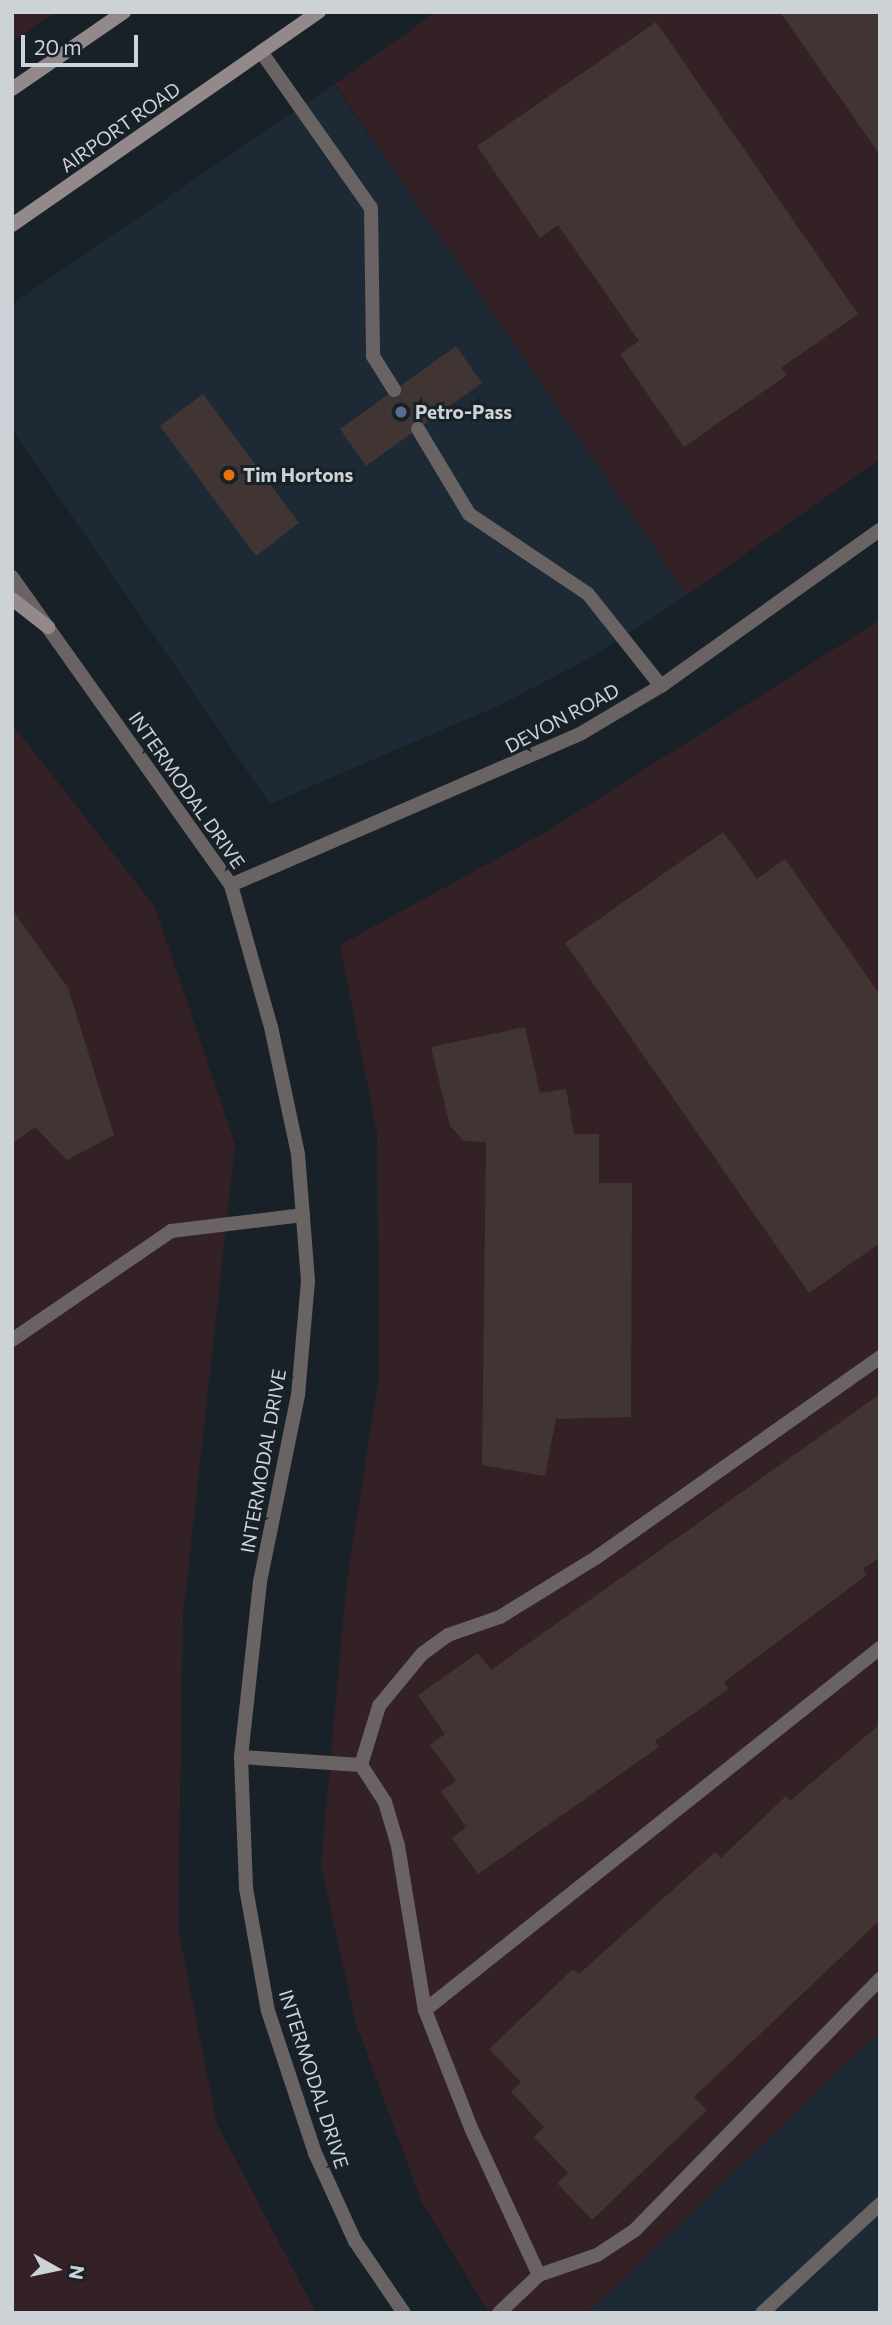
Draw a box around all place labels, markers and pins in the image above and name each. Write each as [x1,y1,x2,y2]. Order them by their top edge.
place label: Petro-Pass [415,401,512,423]
marker: Petro-Pass [393,404,409,420]
place label: Tim Hortons [243,464,353,486]
marker: Tim Hortons [221,467,237,483]

